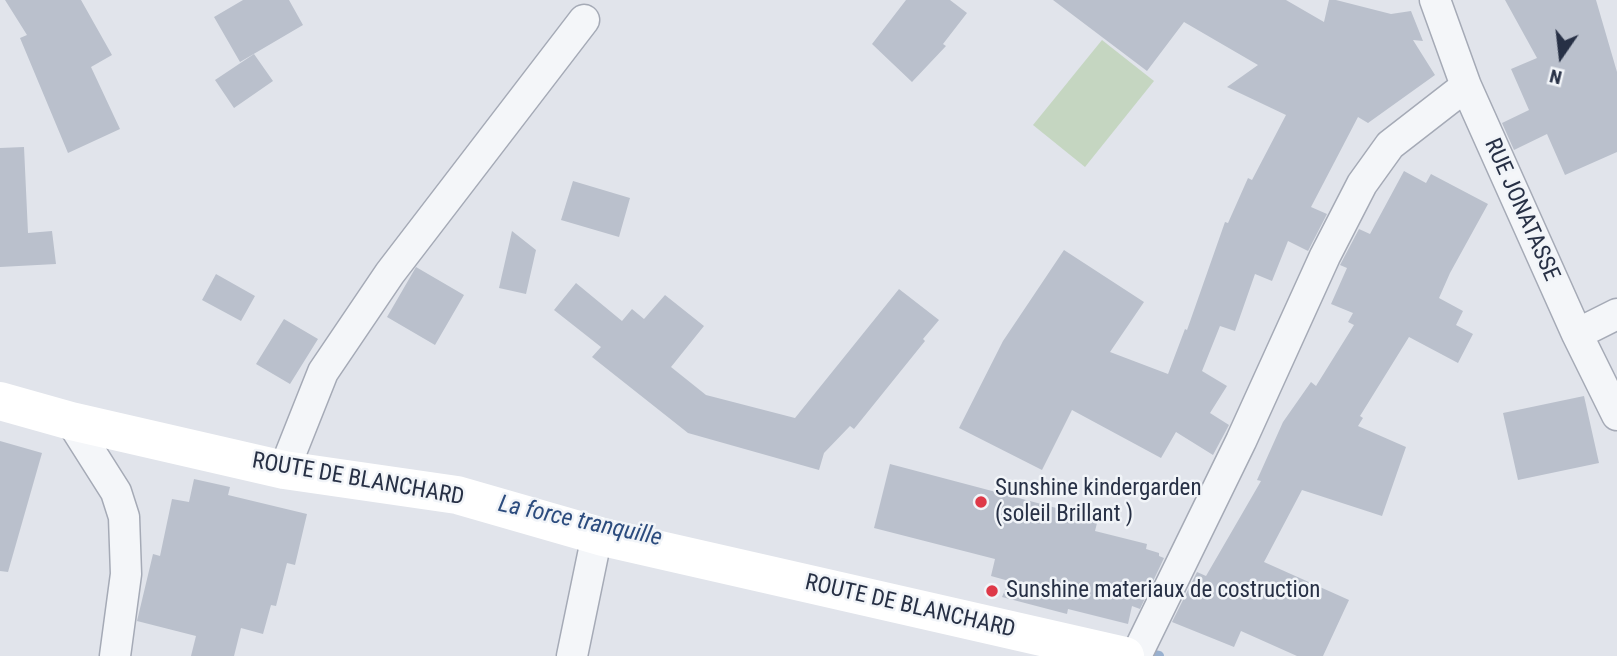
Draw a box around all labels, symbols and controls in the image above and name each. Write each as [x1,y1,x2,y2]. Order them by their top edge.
north arrow [1526,21,1596,91]
text: N [1547,64,1564,89]
street label: RUE JONATASSE [1477,135,1565,285]
street label: ROUTE DE BLANCHARD [250,448,466,512]
place label: Sunshine kindergarden (soleil Brillant ) [995,475,1202,529]
water label: La force tranquille [496,491,664,553]
marker: Sunshine kindergarden (soleil Brillant ) [973,494,989,510]
street label: ROUTE DE BLANCHARD [802,569,1018,645]
place label: Sunshine materiaux de costruction [1006,577,1320,605]
marker: Sunshine materiaux de costruction [984,583,1000,599]

